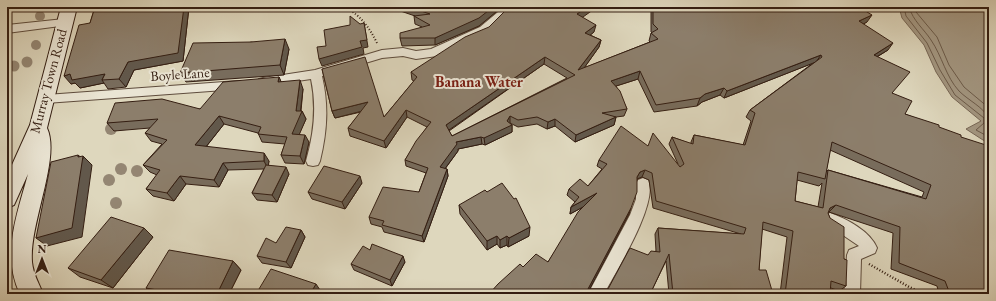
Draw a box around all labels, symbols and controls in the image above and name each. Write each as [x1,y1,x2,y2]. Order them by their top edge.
street label: Murray Town Road [25,26,71,135]
street label: Boyle Lane [150,63,211,85]
district label: Banana Water [435,72,524,91]
north arrow [22,239,62,279]
text: N [38,242,47,256]

